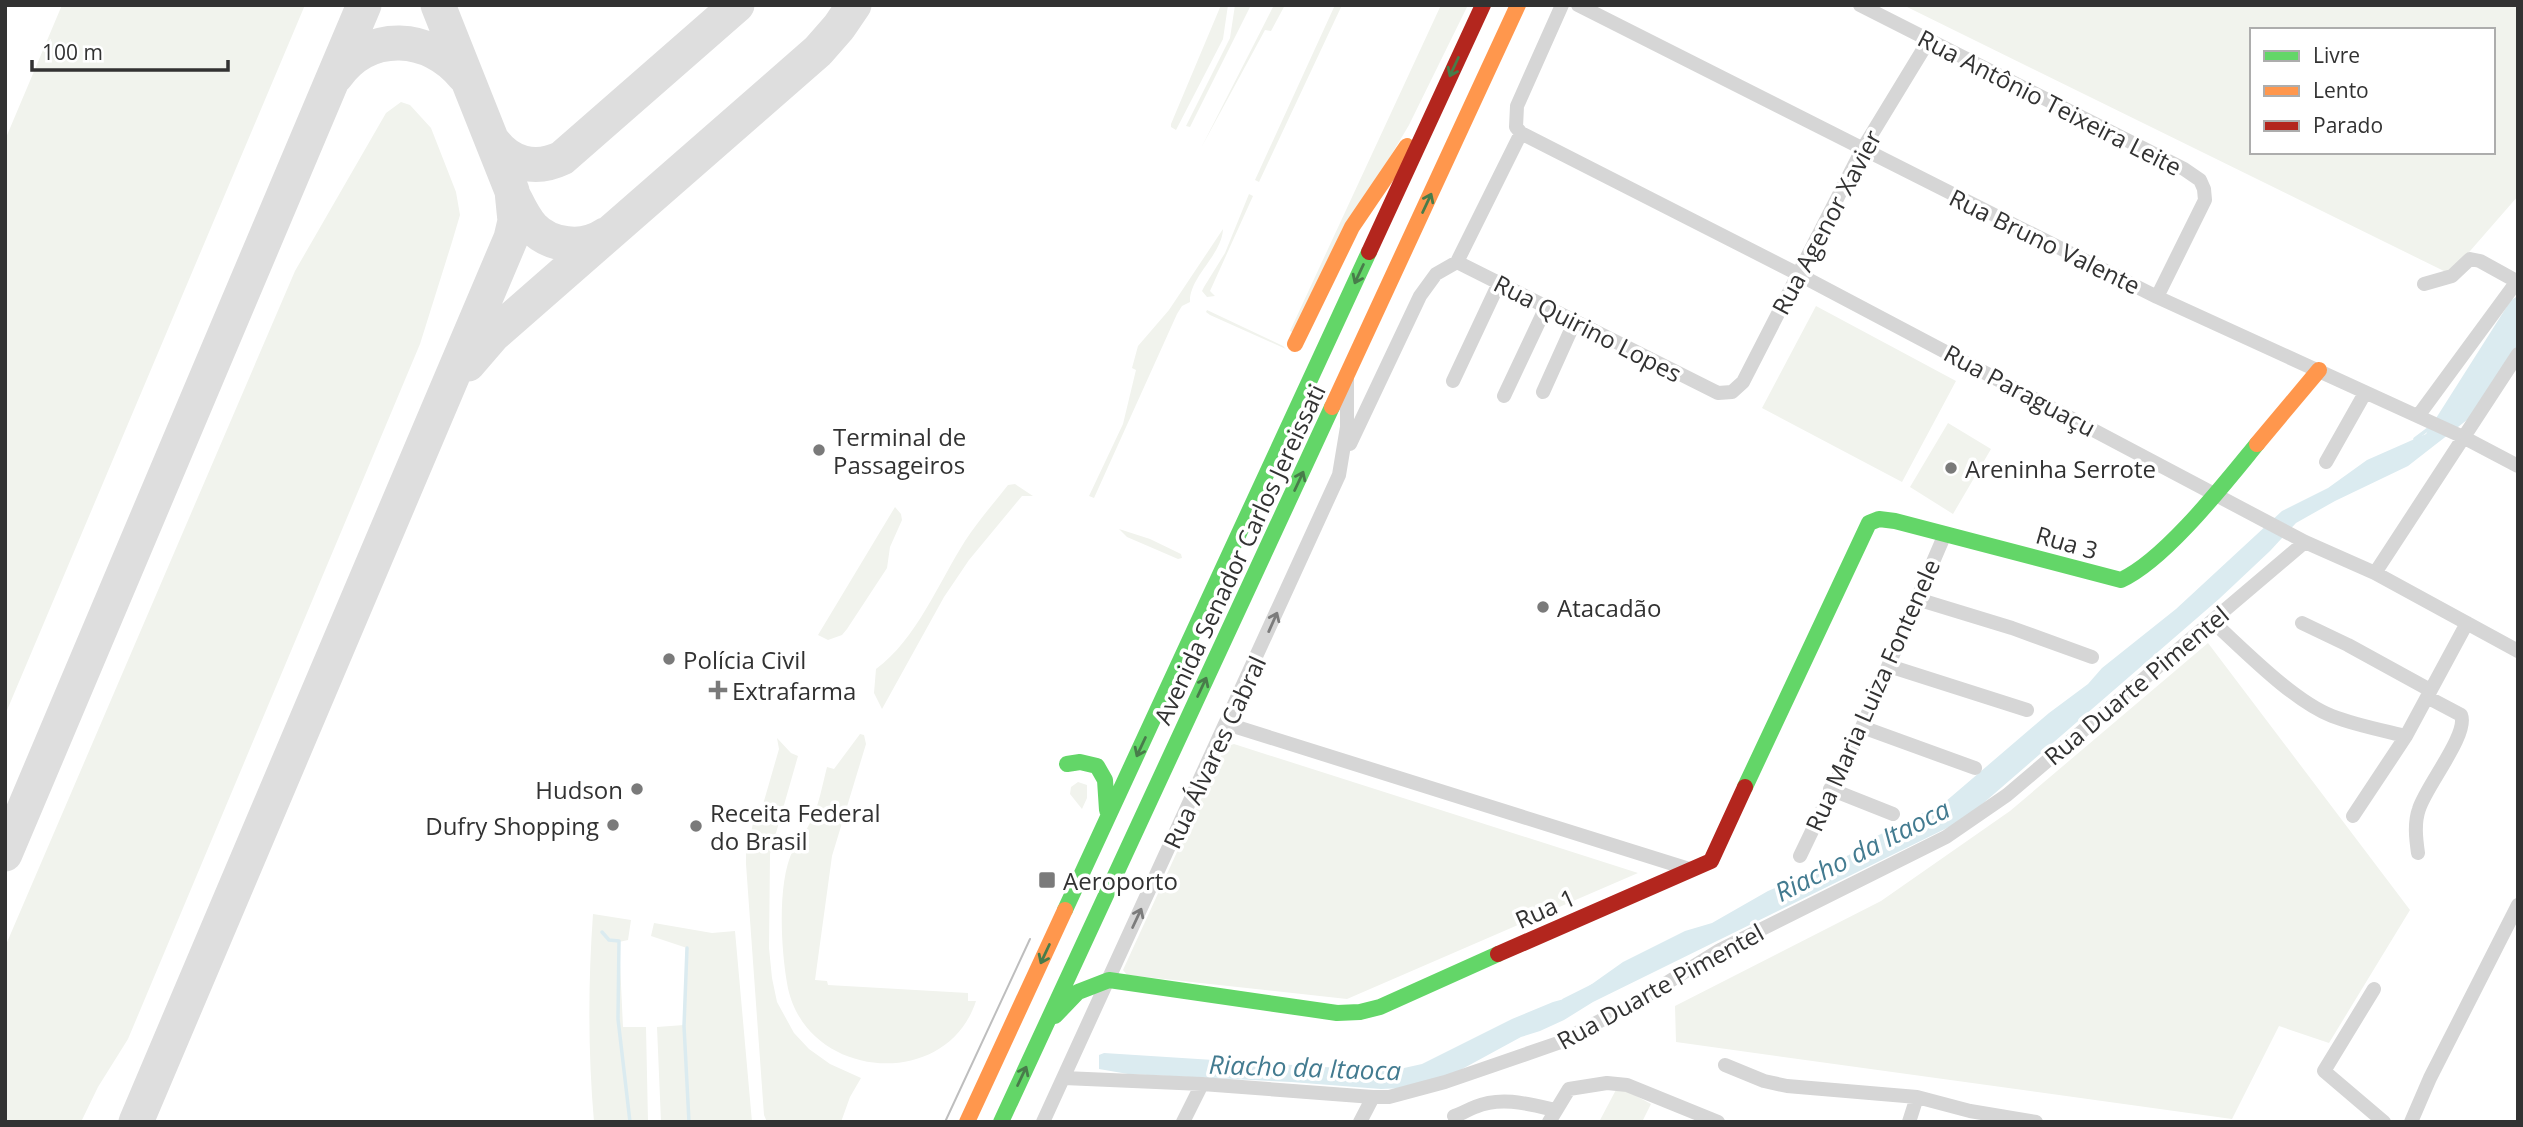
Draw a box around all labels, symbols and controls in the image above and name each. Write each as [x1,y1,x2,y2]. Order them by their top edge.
street label: Rua Antônio Teixeira Leite [1913,21,2187,183]
scale bar [32,28,228,72]
legend [2250,28,2495,154]
text: 100 m [42,38,103,66]
text: Livre [2313,41,2360,69]
one-way arrow [1447,56,1460,77]
text: Lento [2313,76,2369,104]
text: Parado [2313,111,2383,139]
street label: Rua Agenor Xavier [1763,124,1889,320]
street label: Rua Bruno Valente [1944,180,2146,302]
one-way arrow [1421,193,1434,214]
one-way arrow [1352,263,1365,284]
street label: Rua Quirino Lopes [1489,266,1687,390]
street label: Rua Paraguaçu [1938,336,2102,444]
street label: Avenida Senador Carlos Jereissati [1145,378,1333,730]
place label: Terminal de Passageiros [833,420,966,481]
marker: Terminal de Passageiros [811,442,827,458]
place label: Areninha Serrote [1965,452,2156,485]
marker: Areninha Serrote [1943,460,1959,476]
one-way arrow [1293,471,1306,492]
street label: Rua 3 [2032,517,2102,567]
street label: Rua Maria Luiza Fontenele [1797,554,1947,836]
place label: Atacadão [1557,591,1661,624]
street label: Rua Duarte Pimentel [2037,598,2235,772]
marker: Atacadão [1535,599,1551,615]
one-way arrow [1267,612,1280,633]
place label: Polícia Civil [683,643,806,676]
street label: Rua Álvares Cabral [1155,650,1273,854]
marker: Polícia Civil [661,651,677,667]
place label: Extrafarma [732,674,856,707]
one-way arrow [1196,677,1210,698]
marker: Extrafarma [710,682,726,698]
one-way arrow [1133,736,1147,757]
place label: Hudson [535,773,623,806]
marker: Hudson [629,781,645,797]
water label: Riacho da Itaoca [1768,790,1956,910]
place label: Receita Federal do Brasil [710,796,881,857]
place label: Dufry Shopping [425,809,599,842]
marker: Dufry Shopping [605,817,621,833]
marker: Receita Federal do Brasil [688,818,704,834]
place label: Aeroporto [1063,864,1178,897]
marker: Aeroporto [1037,870,1057,890]
street label: Rua 1 [1510,880,1580,936]
one-way arrow [1131,908,1145,929]
street label: Rua Duarte Pimentel [1551,915,1769,1057]
one-way arrow [1038,943,1051,964]
water label: Riacho da Itaoca [1208,1046,1402,1088]
one-way arrow [1016,1066,1029,1087]

